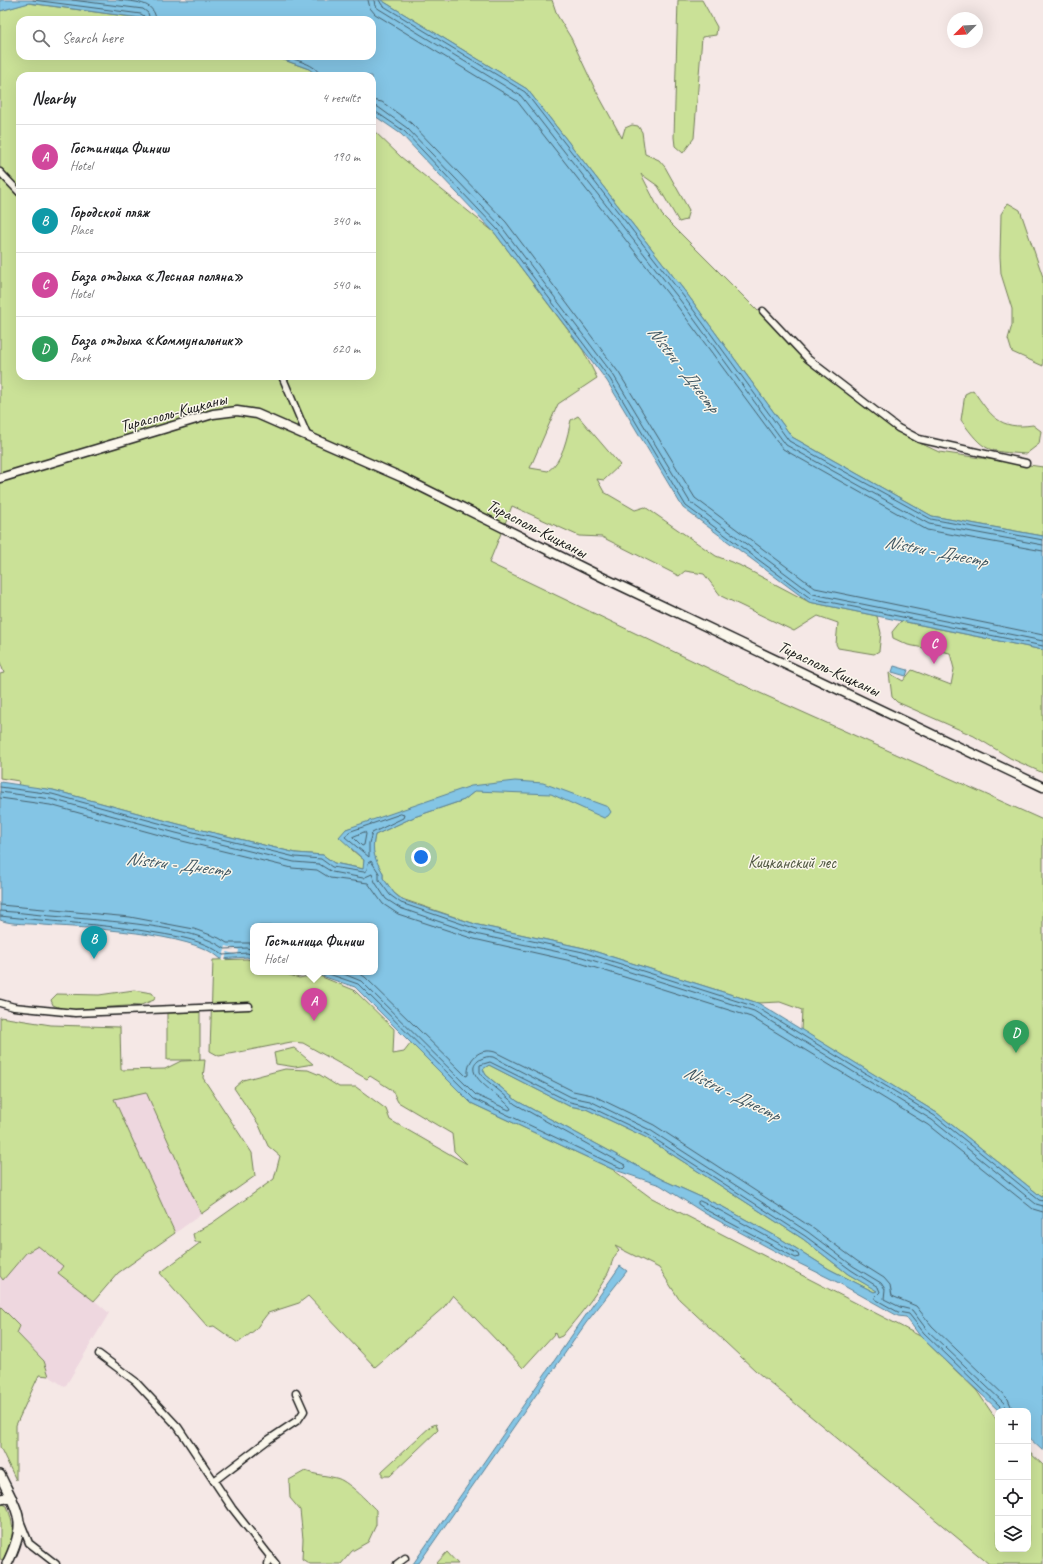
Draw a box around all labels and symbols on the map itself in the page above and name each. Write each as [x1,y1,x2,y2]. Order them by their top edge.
north arrow [947,12,983,48]
water label: Nistru - Днестр [643,321,726,418]
street label: Тирасполь-Кицканы [117,388,231,437]
street label: Тирасполь-Кицканы [483,494,592,564]
water label: Nistru - Днестр [883,530,991,572]
pin: C [921,631,947,664]
street label: Тирасполь-Кицканы [775,636,885,702]
water label: Nistru - Днестр [125,847,233,882]
your location [411,847,431,867]
park label: Кицканский лес [748,852,837,873]
pin: B [81,926,107,959]
pin: A [301,988,327,1021]
pin: D [1003,1020,1029,1053]
water label: Nistru - Днестр [681,1060,785,1127]

